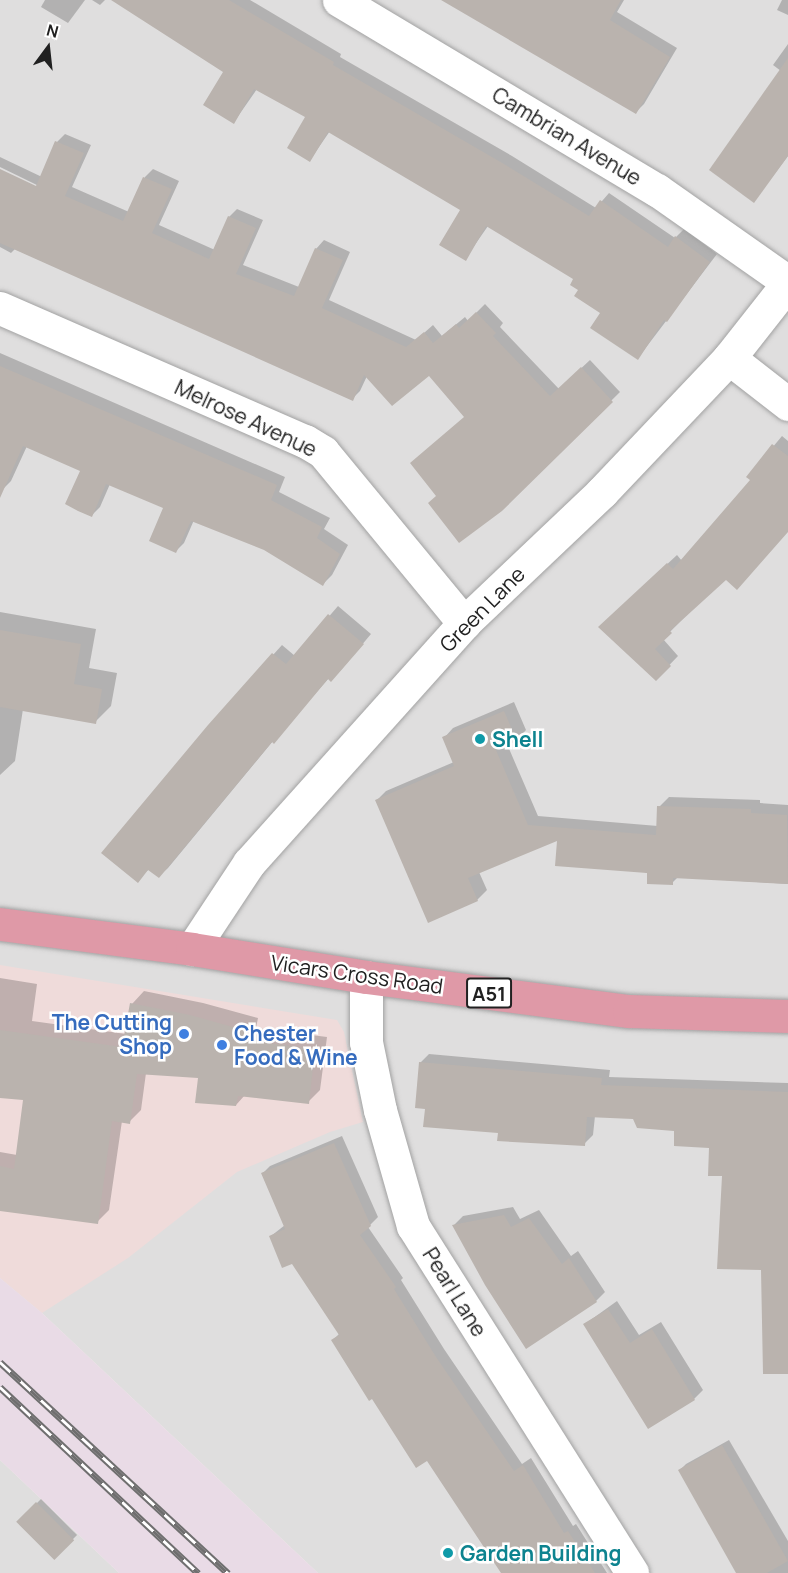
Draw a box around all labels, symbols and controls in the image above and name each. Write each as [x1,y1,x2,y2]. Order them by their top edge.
north arrow [18,18,78,78]
text: N [44,18,61,43]
street label: Cambrian Avenue [488,82,646,190]
street label: Melrose Avenue [171,374,321,462]
street label: Green Lane [434,561,530,657]
place label: Shell [492,726,543,752]
marker: Shell [473,732,487,746]
street label: Vicars Cross Road [269,949,445,999]
road number: A51 [465,976,513,1010]
place label: The Cutting Shop [52,1009,172,1059]
place label: Chester Food & Wine [234,1020,358,1070]
marker: The Cutting Shop [177,1027,191,1041]
marker: Chester Food & Wine [215,1038,229,1052]
street label: Pearl Lane [418,1243,492,1341]
place label: Garden Building [460,1540,621,1566]
marker: Garden Building [441,1546,455,1560]

